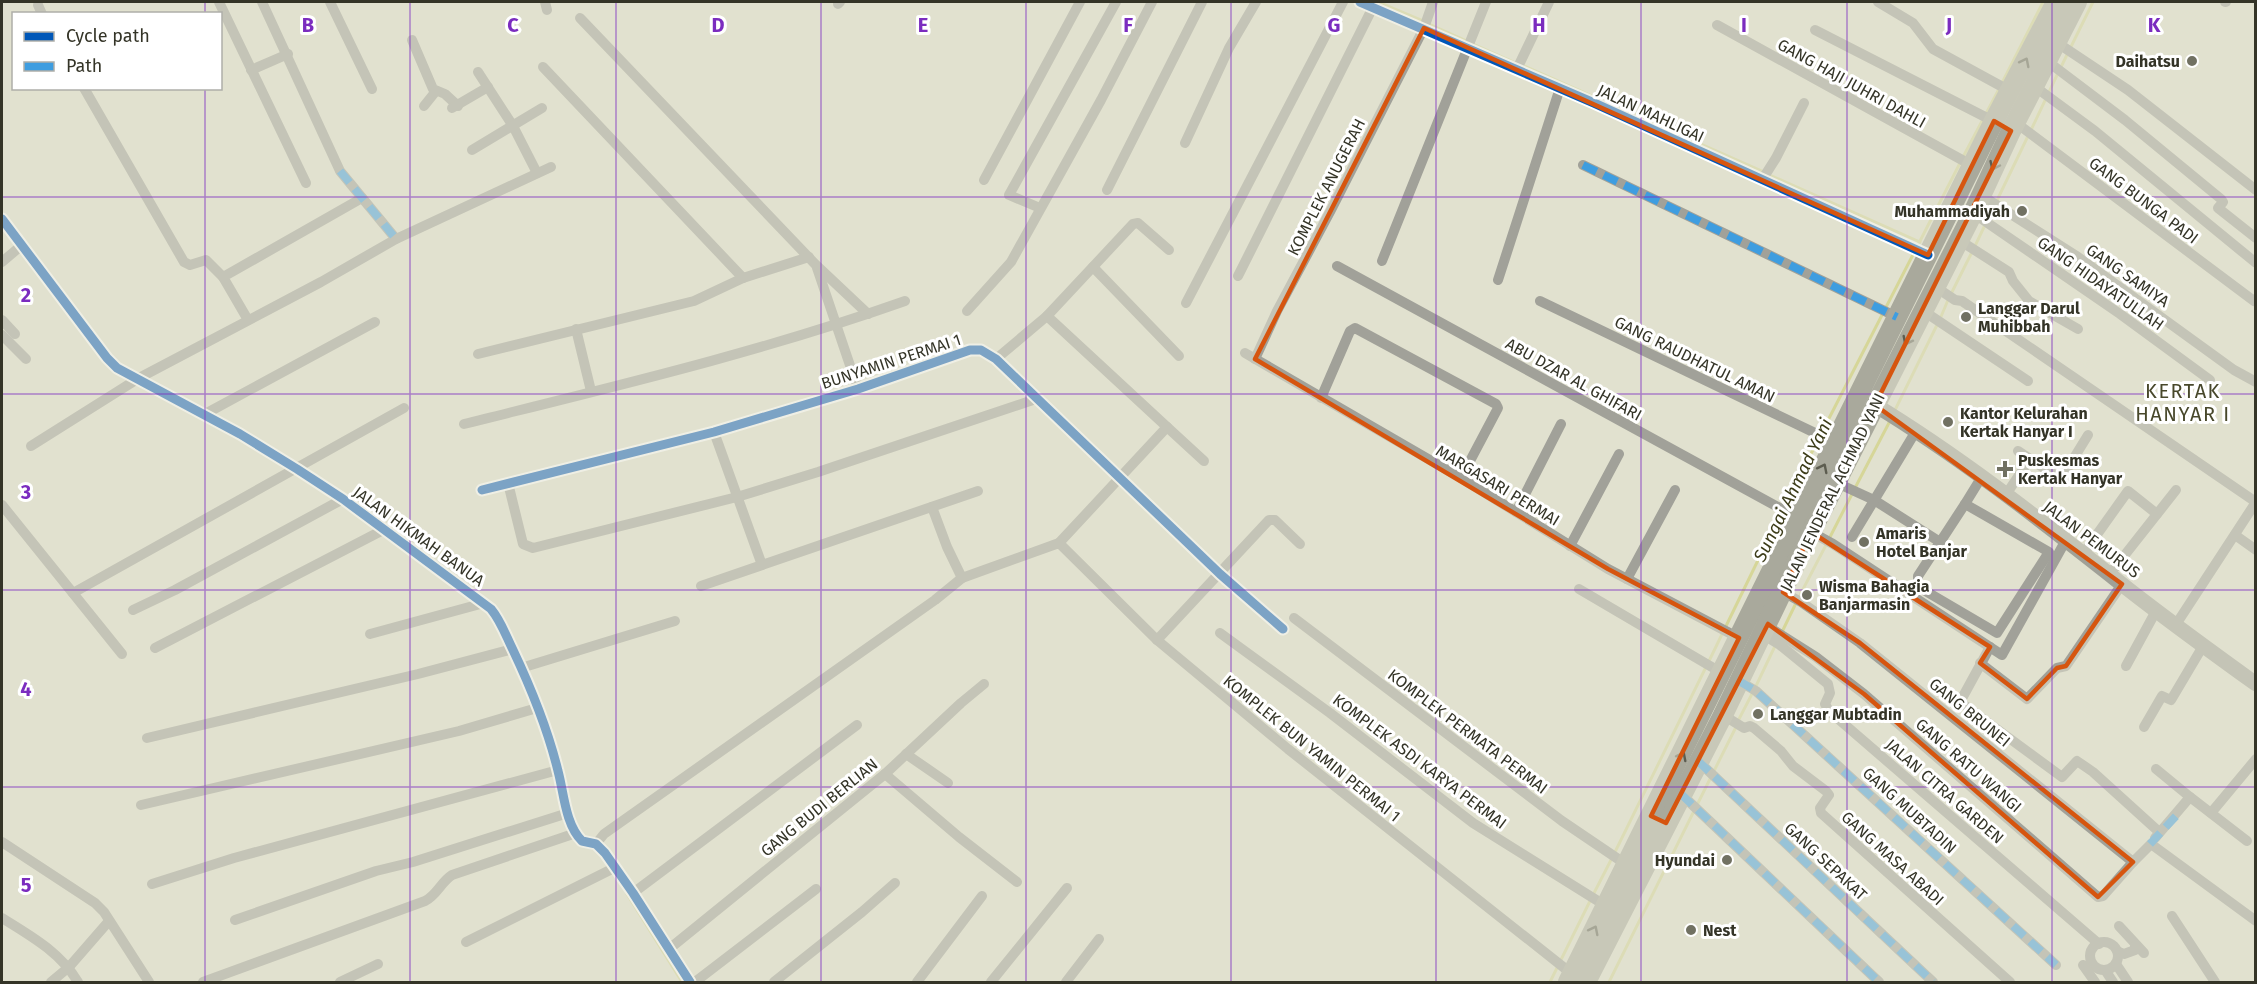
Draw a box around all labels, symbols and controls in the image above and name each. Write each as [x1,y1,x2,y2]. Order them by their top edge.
legend [12,12,222,90]
text: B [302,13,314,37]
text: C [507,13,519,37]
text: D [711,13,725,37]
text: E [918,13,928,37]
text: F [1123,13,1133,37]
text: G [1328,13,1340,37]
text: H [1532,13,1546,37]
text: I [1741,13,1747,37]
text: J [1945,13,1952,37]
text: K [2148,13,2161,37]
text: Cycle path [66,25,150,47]
street label: GANG HAJI JUHRI DAHLI [1774,35,1929,132]
place label: Daihatsu [2115,52,2180,71]
marker: Daihatsu [2185,54,2199,68]
text: Path [66,55,102,77]
one-way arrow [2018,58,2029,69]
street label: JALAN MAHLIGAI [1594,80,1707,146]
street label: KOMPLEK ANUGERAH [1284,116,1369,259]
street label: GANG BUNGA PADI [2085,153,2202,248]
one-way arrow [1990,160,2002,171]
place label: Muhammadiyah [1894,202,2010,221]
marker: Muhammadiyah [2015,204,2029,218]
street label: GANG HIDAYATULLAH [2034,233,2168,334]
street label: GANG SAMIYA [2083,240,2173,311]
text: 2 [21,283,31,307]
place label: Langgar Darul Muhibbah [1978,299,2080,336]
marker: Langgar Darul Muhibbah [1959,310,1973,324]
street label: GANG RAUDHATUL AMAN [1611,312,1778,407]
street label: BUNYAMIN PERMAI 1 [819,330,963,393]
street label: ABU DZAR AL GHIFARI [1502,334,1645,425]
one-way arrow [1903,334,1914,345]
district label: KERTAK HANYAR I [2135,379,2231,426]
street label: JALAN JENDERAL ACHMAD YANI [1776,390,1889,595]
place label: Kantor Kelurahan Kertak Hanyar I [1960,404,2088,441]
water label: Sungai Ahmad Yani [1748,415,1837,566]
marker: Kantor Kelurahan Kertak Hanyar I [1941,415,1955,429]
street label: MARGASARI PERMAI [1433,441,1563,530]
place label: Puskesmas Kertak Hanyar [2018,451,2123,488]
marker: Puskesmas Kertak Hanyar [1996,460,2014,478]
one-way arrow [1816,464,1827,474]
text: 3 [20,480,31,504]
street label: JALAN HIKMAH BANUA [349,482,489,591]
street label: JALAN PEMURUS [2040,497,2144,582]
place label: Amaris Hotel Banjar [1875,524,1967,561]
marker: Amaris Hotel Banjar [1857,535,1871,549]
place label: Wisma Bahagia Banjarmasin [1819,577,1930,614]
marker: Wisma Bahagia Banjarmasin [1800,588,1814,602]
street label: KOMPLEK PERMATA PERMAI [1384,665,1551,798]
street label: KOMPLEK BUN YAMIN PERMAI 1 [1219,671,1404,826]
street label: GANG BRUNEI [1925,674,2014,751]
text: 4 [20,677,32,701]
street label: KOMPLEK ASDI KARYA PERMAI [1329,690,1510,833]
place label: Langgar Mubtadin [1770,705,1902,724]
marker: Langgar Mubtadin [1751,707,1765,721]
street label: GANG RATU WANGI [1912,714,2025,816]
street label: JALAN CITRA GARDEN [1882,735,2008,848]
one-way arrow [1674,751,1686,762]
street label: GANG BUDI BERLIAN [757,754,882,860]
street label: GANG MUBTADIN [1859,763,1960,857]
street label: GANG MASA ABADI [1838,807,1948,909]
street label: GANG SEPAKAT [1781,818,1871,905]
place label: Hyundai [1655,851,1715,870]
marker: Hyundai [1720,853,1734,867]
text: 5 [21,873,32,897]
place label: Nest [1703,921,1737,940]
marker: Nest [1684,923,1698,937]
one-way arrow [1587,926,1598,937]

